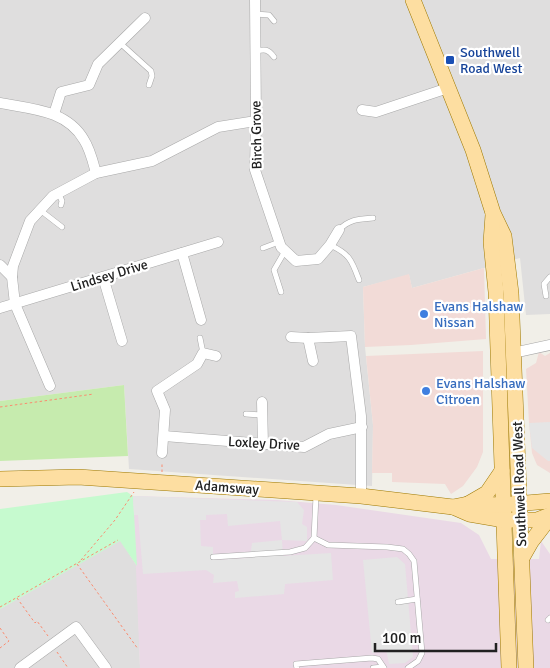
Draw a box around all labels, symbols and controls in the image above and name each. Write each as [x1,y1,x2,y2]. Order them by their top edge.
place label: Southwell Road West [460,44,523,77]
marker: Southwell Road West [444,54,456,66]
street label: Birch Grove [247,101,266,169]
street label: Lindsey Drive [69,256,150,295]
place label: Evans Halshaw Nissan [434,298,523,331]
marker: Evans Halshaw Nissan [418,308,430,320]
place label: Evans Halshaw Citroen [436,375,525,408]
marker: Evans Halshaw Citroen [420,385,432,397]
street label: Southwell Road West [509,421,530,547]
street label: Loxley Drive [228,433,300,454]
street label: Adamsway [195,477,260,498]
scale bar [375,620,496,652]
text: 100 m [382,629,422,647]

